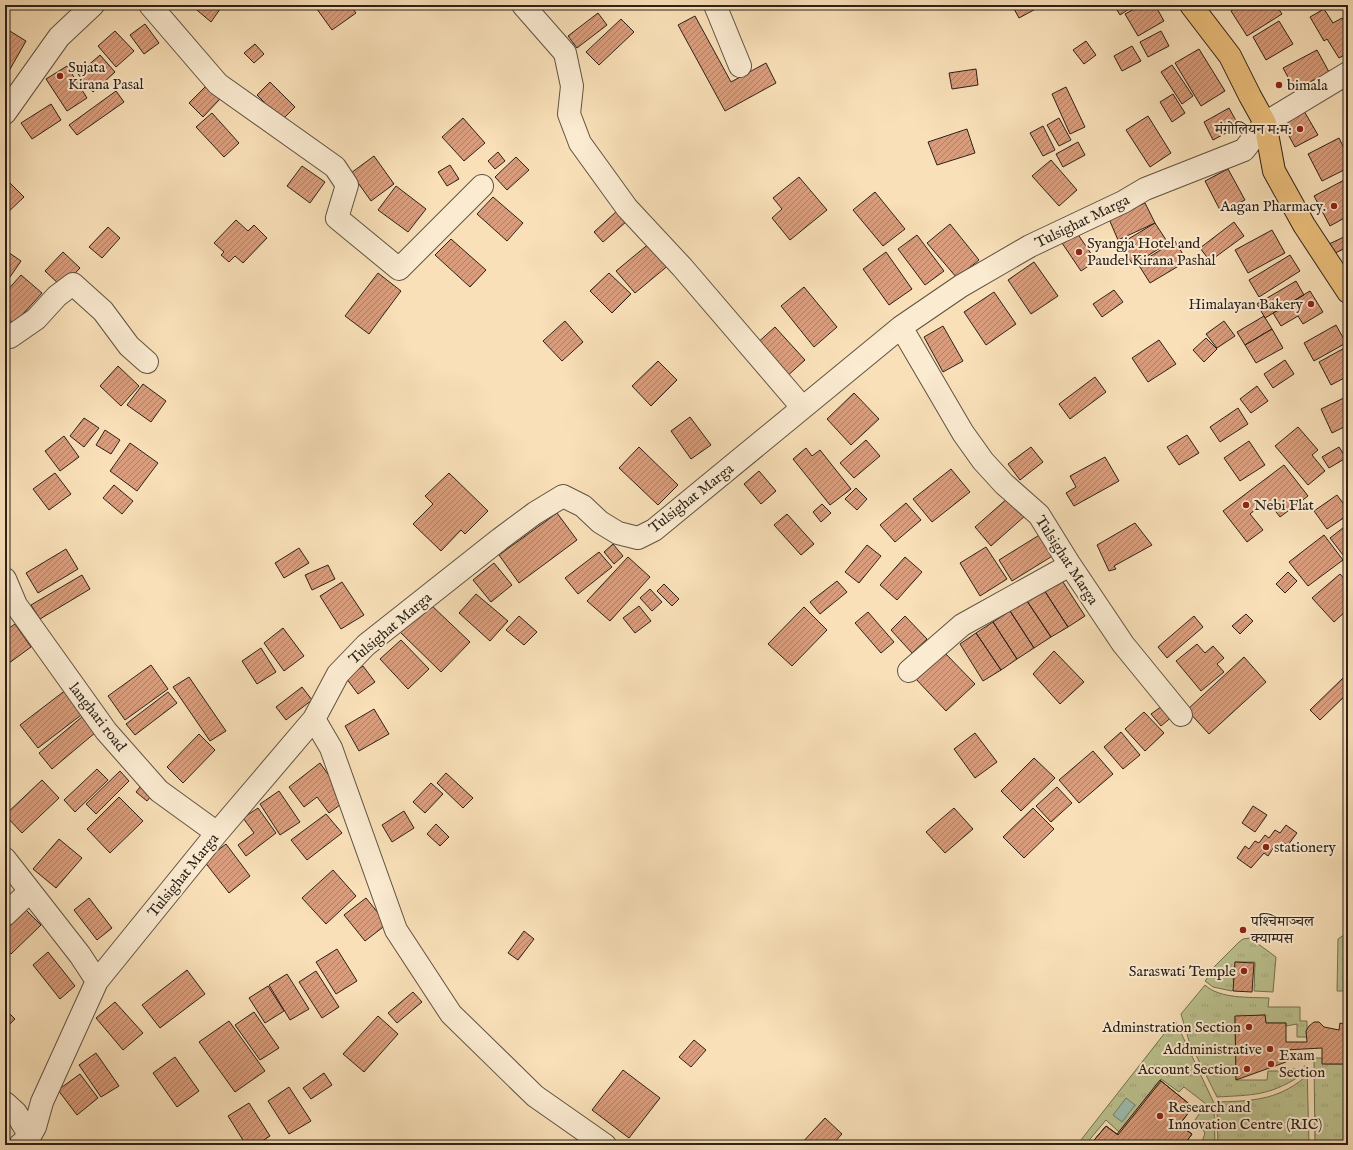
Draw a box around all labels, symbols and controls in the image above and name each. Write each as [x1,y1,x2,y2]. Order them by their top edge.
place label: Sujata Kirana Pasal [68,58,144,94]
marker: Sujata Kirana Pasal [55,71,65,81]
place label: bimala [1287,76,1328,95]
marker: bimala [1274,80,1284,90]
place label: मंगोलियन म:म: [1214,120,1292,139]
marker: मंगोलियन म:म: [1295,124,1305,134]
street label: Tulsighat Marga [1032,190,1133,252]
place label: Aagan Pharmacy. [1219,197,1326,216]
marker: Aagan Pharmacy. [1329,201,1339,211]
place label: Syangja Hotel and Paudel Kirana Pashal [1087,234,1216,270]
marker: Syangja Hotel and Paudel Kirana Pashal [1074,247,1084,257]
place label: Himalayan Bakery [1188,295,1304,314]
marker: Himalayan Bakery [1306,299,1316,309]
street label: Tulsighat Marga [645,459,738,537]
place label: Nebi Flat [1254,496,1314,515]
marker: Nebi Flat [1241,500,1251,510]
street label: Tulsighat Marga [1031,512,1103,609]
street label: Tulsighat Marga [345,588,436,669]
street label: langhari road [65,679,131,756]
street label: Tulsighat Marga [144,829,223,921]
place label: stationery [1274,838,1336,857]
marker: stationery [1261,842,1271,852]
place label: पश्‍चिमाञ्‍चल क्याम्पस [1250,912,1315,948]
marker: पश्‍चिमाञ्‍चल क्याम्पस [1238,925,1248,935]
place label: Saraswati Temple [1129,962,1236,981]
marker: Saraswati Temple [1239,966,1249,976]
place label: Adminstration Section [1101,1018,1241,1037]
marker: Adminstration Section [1244,1022,1254,1032]
place label: Addministrative [1162,1040,1262,1059]
marker: Addministrative [1265,1044,1275,1054]
place label: Exam Section [1279,1046,1325,1082]
marker: Exam Section [1266,1059,1276,1069]
place label: Account Section [1137,1060,1239,1079]
marker: Account Section [1242,1064,1252,1074]
place label: Research and Innovation Centre (RIC) [1168,1098,1322,1134]
marker: Research and Innovation Centre (RIC) [1155,1111,1165,1121]

